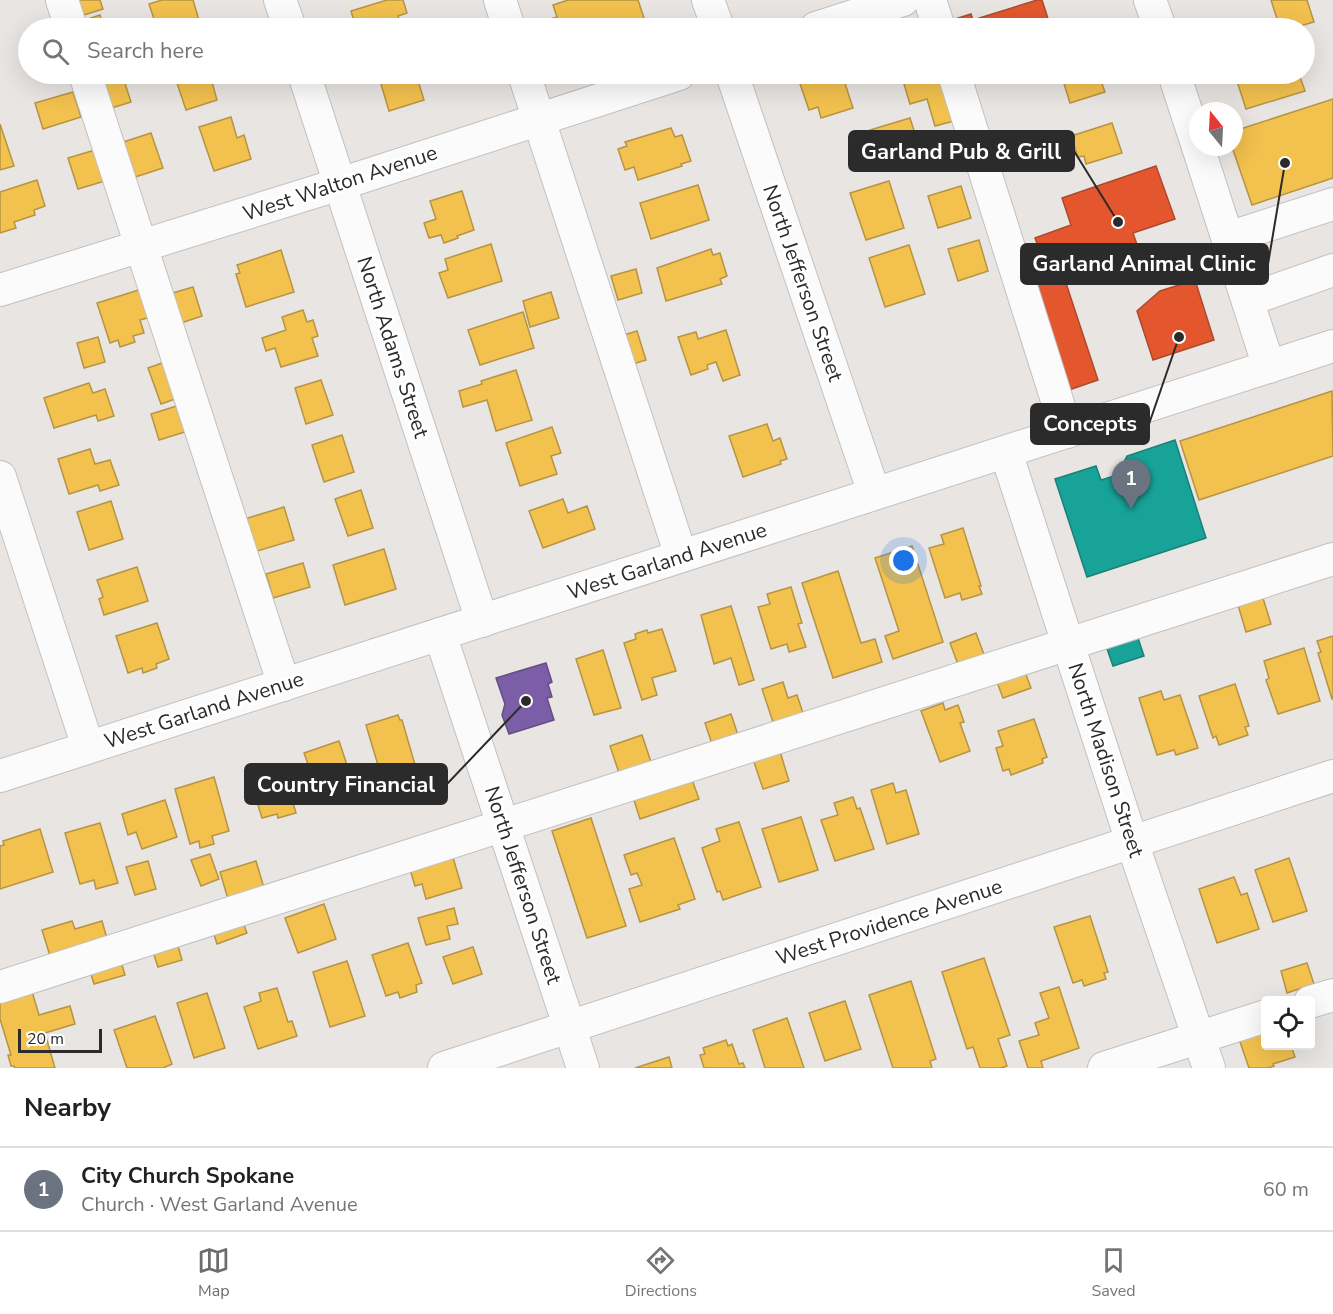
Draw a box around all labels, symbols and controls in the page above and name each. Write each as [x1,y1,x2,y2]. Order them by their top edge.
search box [18,18,1315,84]
icon: search [39,35,72,68]
text: Search here [87,36,204,66]
north arrow [1189,102,1243,156]
callout: Garland Pub & Grill [849,131,1074,171]
text: Garland Pub & Grill [861,137,1061,167]
street label: West Walton Avenue [239,138,441,228]
street label: North Jefferson Street [756,181,850,386]
callout: Garland Animal Clinic [1021,244,1268,284]
text: Garland Animal Clinic [1032,249,1256,279]
street label: North Adams Street [350,253,436,442]
callout: Concepts [1031,404,1149,444]
text: Concepts [1043,409,1137,439]
pin: 1 [1112,460,1150,509]
street label: West Garland Avenue [564,516,770,606]
your location [889,546,918,575]
street label: North Madison Street [1061,659,1151,861]
street label: West Garland Avenue [101,665,307,755]
callout: Country Financial [245,764,447,804]
text: Country Financial [257,770,435,800]
street label: North Jefferson Street [478,783,568,988]
street label: West Providence Avenue [772,872,1006,972]
map controls [1261,996,1315,1050]
button: locate [1261,996,1315,1050]
scale bar [18,1026,102,1054]
text: 20 m [27,1028,64,1050]
text: Nearby [24,1090,111,1125]
text: City Church Spokane [81,1161,294,1191]
text: 1 [38,1176,50,1203]
text: 60 m [1263,1176,1309,1203]
text: Church · West Garland Avenue [81,1191,358,1218]
tab: Map [197,1244,230,1302]
tab: Directions [625,1244,697,1302]
tab: Saved [1092,1244,1136,1302]

